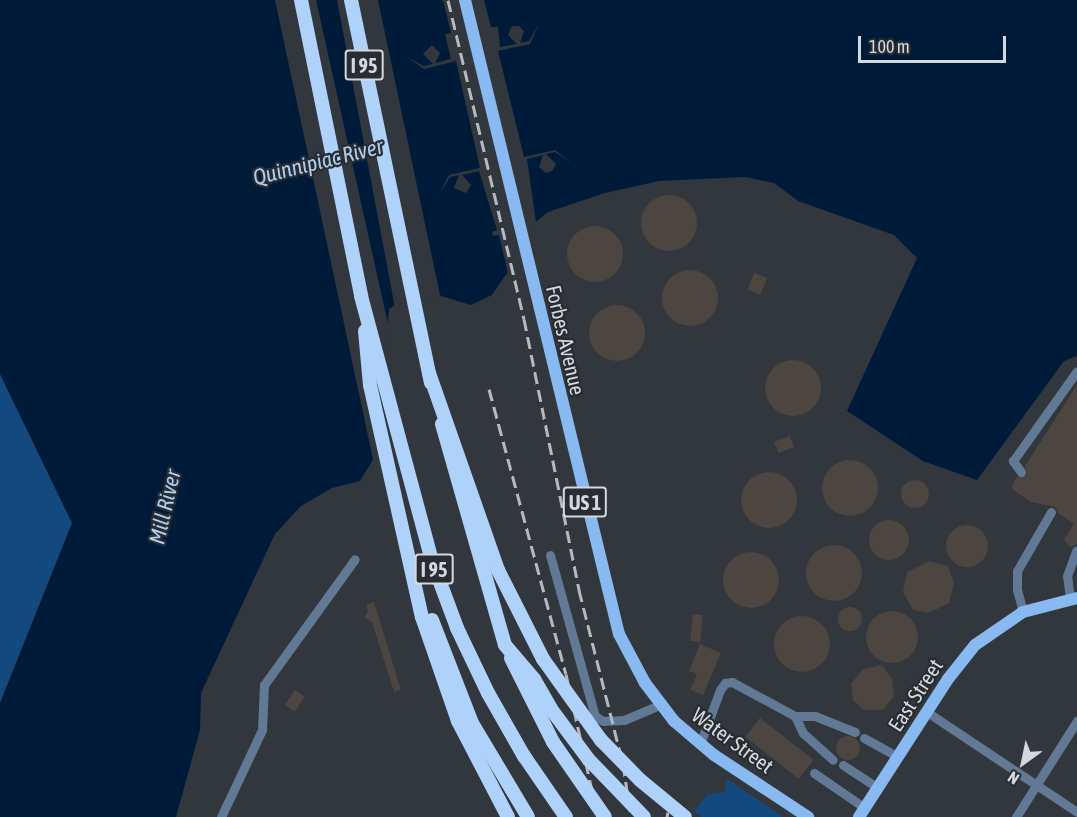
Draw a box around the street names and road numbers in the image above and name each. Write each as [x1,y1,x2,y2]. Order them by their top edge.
road number: I 95 [344,48,384,82]
street label: Forbes Avenue [541,283,591,397]
road number: US 1 [562,485,608,519]
road number: I 95 [414,552,454,586]
street label: East Street [882,654,948,736]
street label: Water Street [687,702,779,778]

